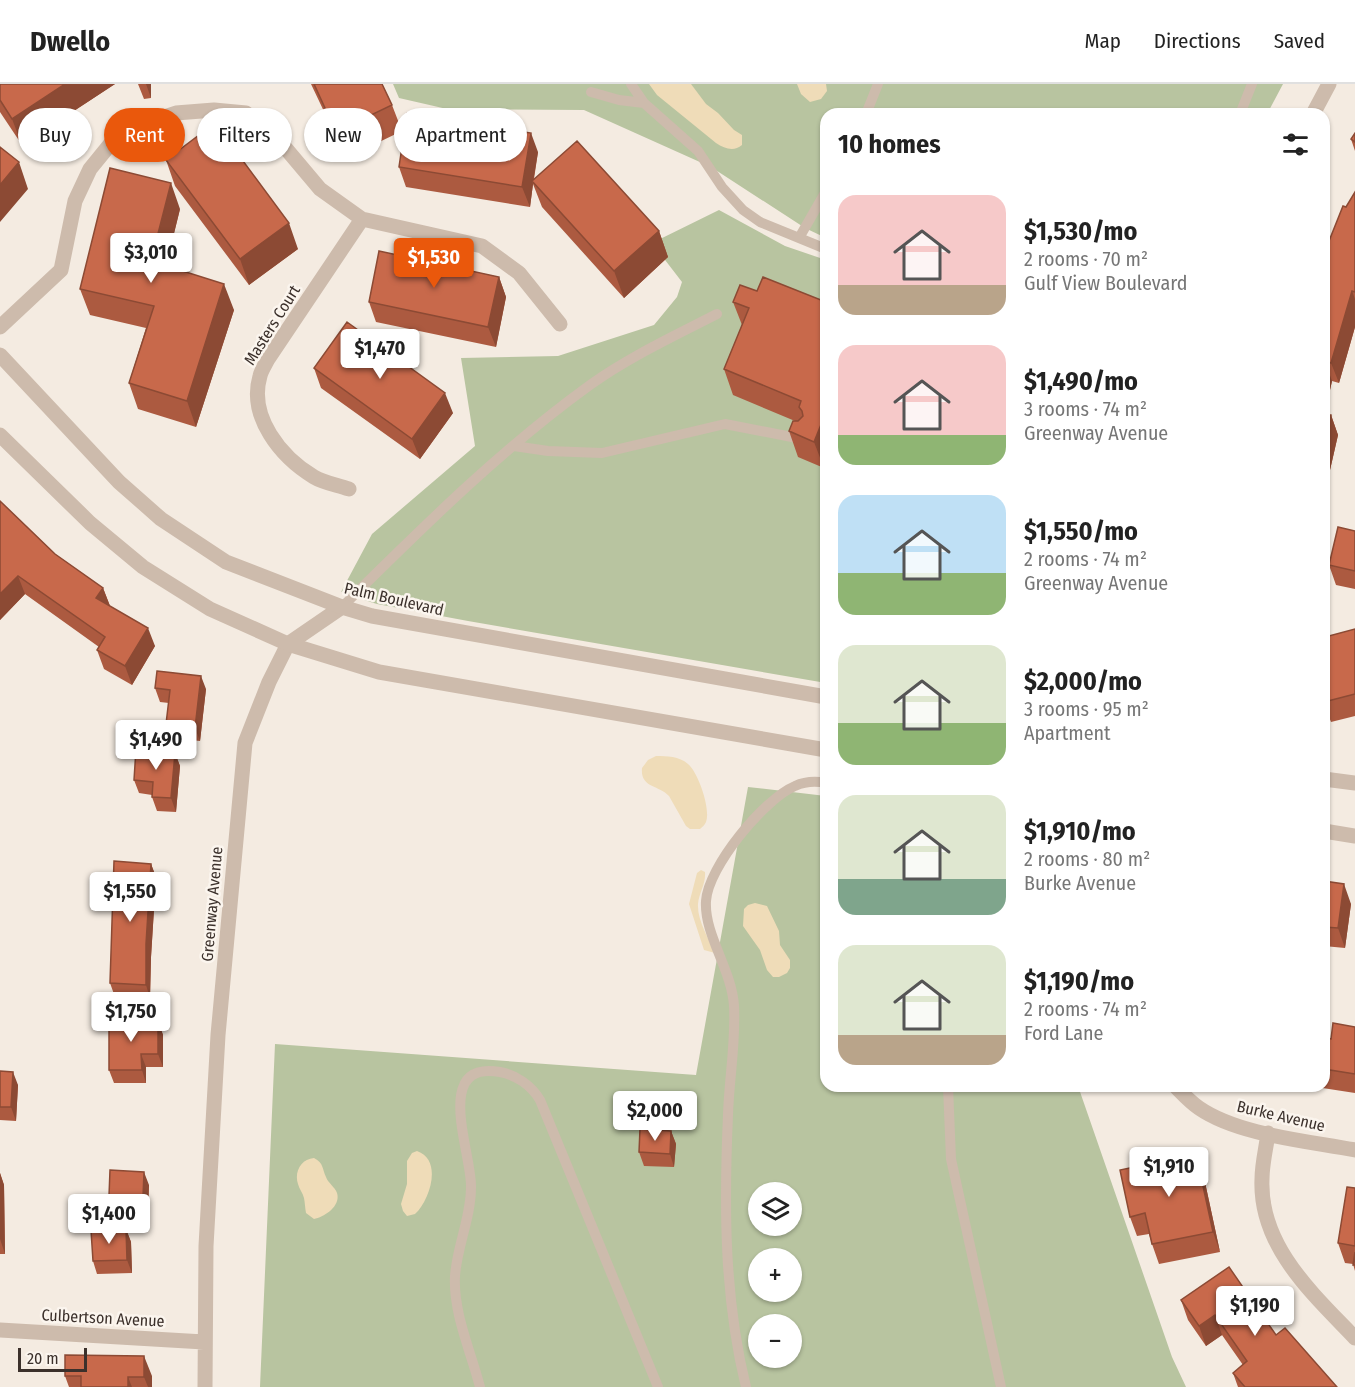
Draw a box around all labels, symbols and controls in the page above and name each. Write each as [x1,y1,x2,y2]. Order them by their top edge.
text: Dwello [30,25,110,58]
text: Map [1084,28,1121,54]
text: Directions [1154,28,1241,54]
text: Saved [1274,28,1325,54]
chip: Buy [18,108,92,162]
chip: Rent [104,108,185,162]
chip: Filters [197,108,292,162]
chip: New [304,108,382,162]
chip: Apartment [394,108,527,162]
icon: filters [1279,128,1312,161]
text: 10 homes [838,129,941,160]
text: $1,530/mo [1024,216,1137,247]
icon: home [886,219,958,291]
pin: $3,010 [102,233,200,284]
pin: $1,530 [385,238,483,289]
text: $3,010 [124,240,178,264]
text: $1,530 [408,245,460,269]
text: 2 rooms · 70 m² [1024,247,1148,271]
text: Gulf View Boulevard [1024,271,1187,295]
street label: Masters Court [240,281,304,368]
pin: $1,470 [331,329,429,380]
text: $1,470 [355,336,405,360]
text: $1,490/mo [1024,366,1138,397]
icon: home [886,369,958,441]
text: 3 rooms · 74 m² [1024,397,1147,421]
text: Greenway Avenue [1024,421,1168,445]
text: $1,550/mo [1024,516,1138,547]
icon: home [886,519,958,591]
text: 2 rooms · 74 m² [1024,547,1147,571]
text: Greenway Avenue [1024,571,1168,595]
street label: Palm Boulevard [342,578,446,620]
text: $2,000/mo [1024,666,1142,697]
icon: home [886,669,958,741]
text: 3 rooms · 95 m² [1024,697,1149,721]
pin: $1,490 [107,720,205,771]
text: Apartment [1024,721,1111,745]
text: $1,490 [130,727,182,751]
text: $1,910/mo [1024,816,1136,847]
icon: home [886,819,958,891]
street label: Greenway Avenue [198,846,227,962]
text: 2 rooms · 80 m² [1024,847,1150,871]
text: Burke Avenue [1024,871,1136,895]
pin: $1,550 [81,872,179,923]
text: $1,550 [104,879,156,903]
text: $1,190/mo [1024,966,1134,997]
icon: home [886,969,958,1041]
pin: $1,750 [82,992,180,1043]
text: 2 rooms · 74 m² [1024,997,1147,1021]
text: $1,750 [105,999,157,1023]
text: Ford Lane [1024,1021,1103,1045]
pin: $2,000 [606,1091,704,1142]
street label: Burke Avenue [1235,1097,1327,1135]
text: $2,000 [627,1098,683,1122]
pin: $1,910 [1120,1147,1218,1198]
text: $1,910 [1143,1154,1195,1178]
map controls [748,1182,802,1368]
button: layers [748,1182,802,1236]
pin: $1,400 [60,1194,158,1245]
text: $1,400 [82,1201,136,1225]
button: + [748,1248,802,1302]
pin: $1,190 [1206,1286,1304,1337]
text: $1,190 [1230,1293,1280,1317]
street label: Culbertson Avenue [41,1305,165,1331]
button: − [748,1314,802,1368]
scale bar [18,1345,87,1372]
text: 20 m [27,1349,58,1368]

